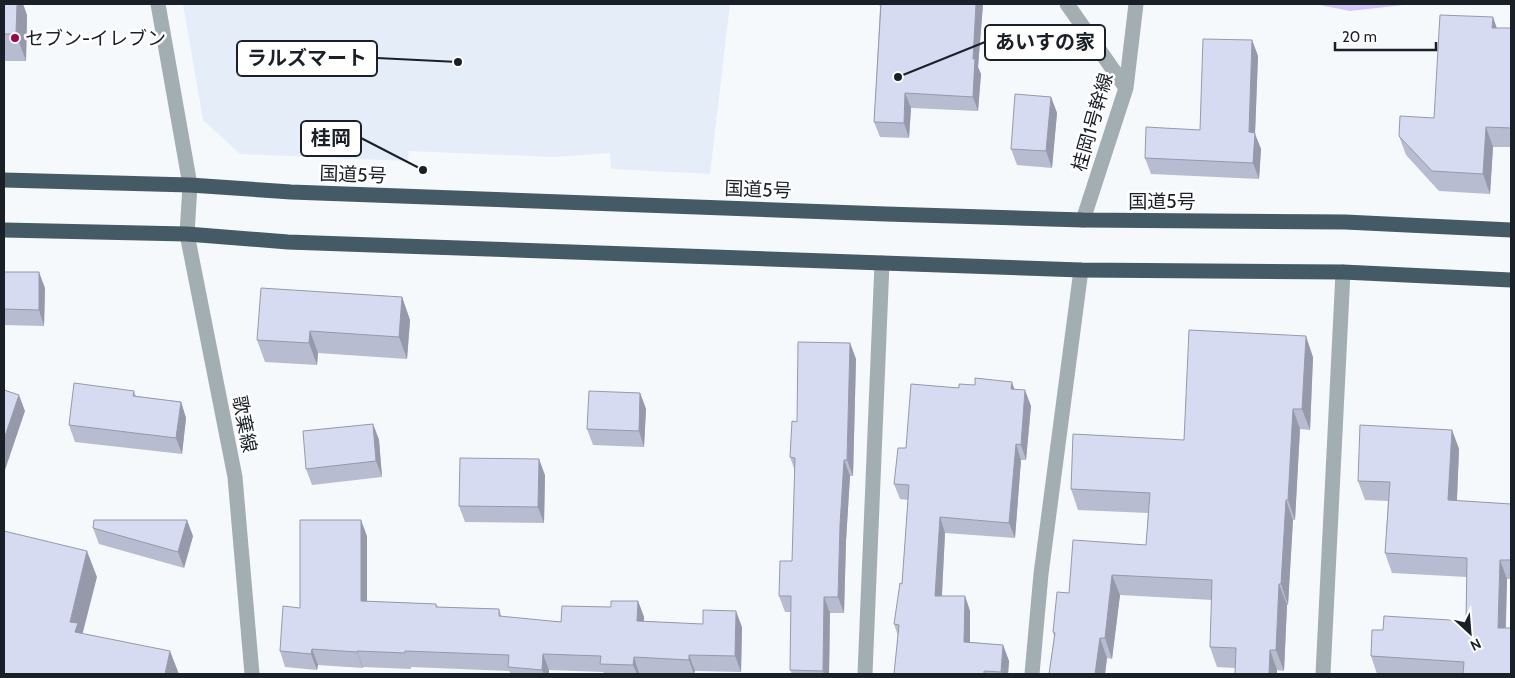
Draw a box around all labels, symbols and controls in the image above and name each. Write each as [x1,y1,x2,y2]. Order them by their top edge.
scale bar [1335,20,1436,52]
callout: あいすの家 [985,25,1105,60]
place label: セブン-イレブン [25,27,166,50]
text: 20 m [1342,28,1377,46]
text: あいすの家 [995,30,1095,54]
marker: セブン-イレブン [9,32,21,44]
callout: ラルズマート [237,41,377,76]
text: ラルズマート [247,46,367,70]
street label: 桂岡1号幹線 [1067,70,1117,174]
callout: 桂岡 [301,121,361,156]
text: 桂岡 [311,126,351,150]
street label: 国道5号 [319,162,387,187]
street label: 国道5号 [724,177,792,202]
street label: 国道5号 [1128,190,1196,213]
street label: 歌棄線 [228,394,261,454]
north arrow [1445,608,1495,658]
text: N [1467,634,1484,655]

